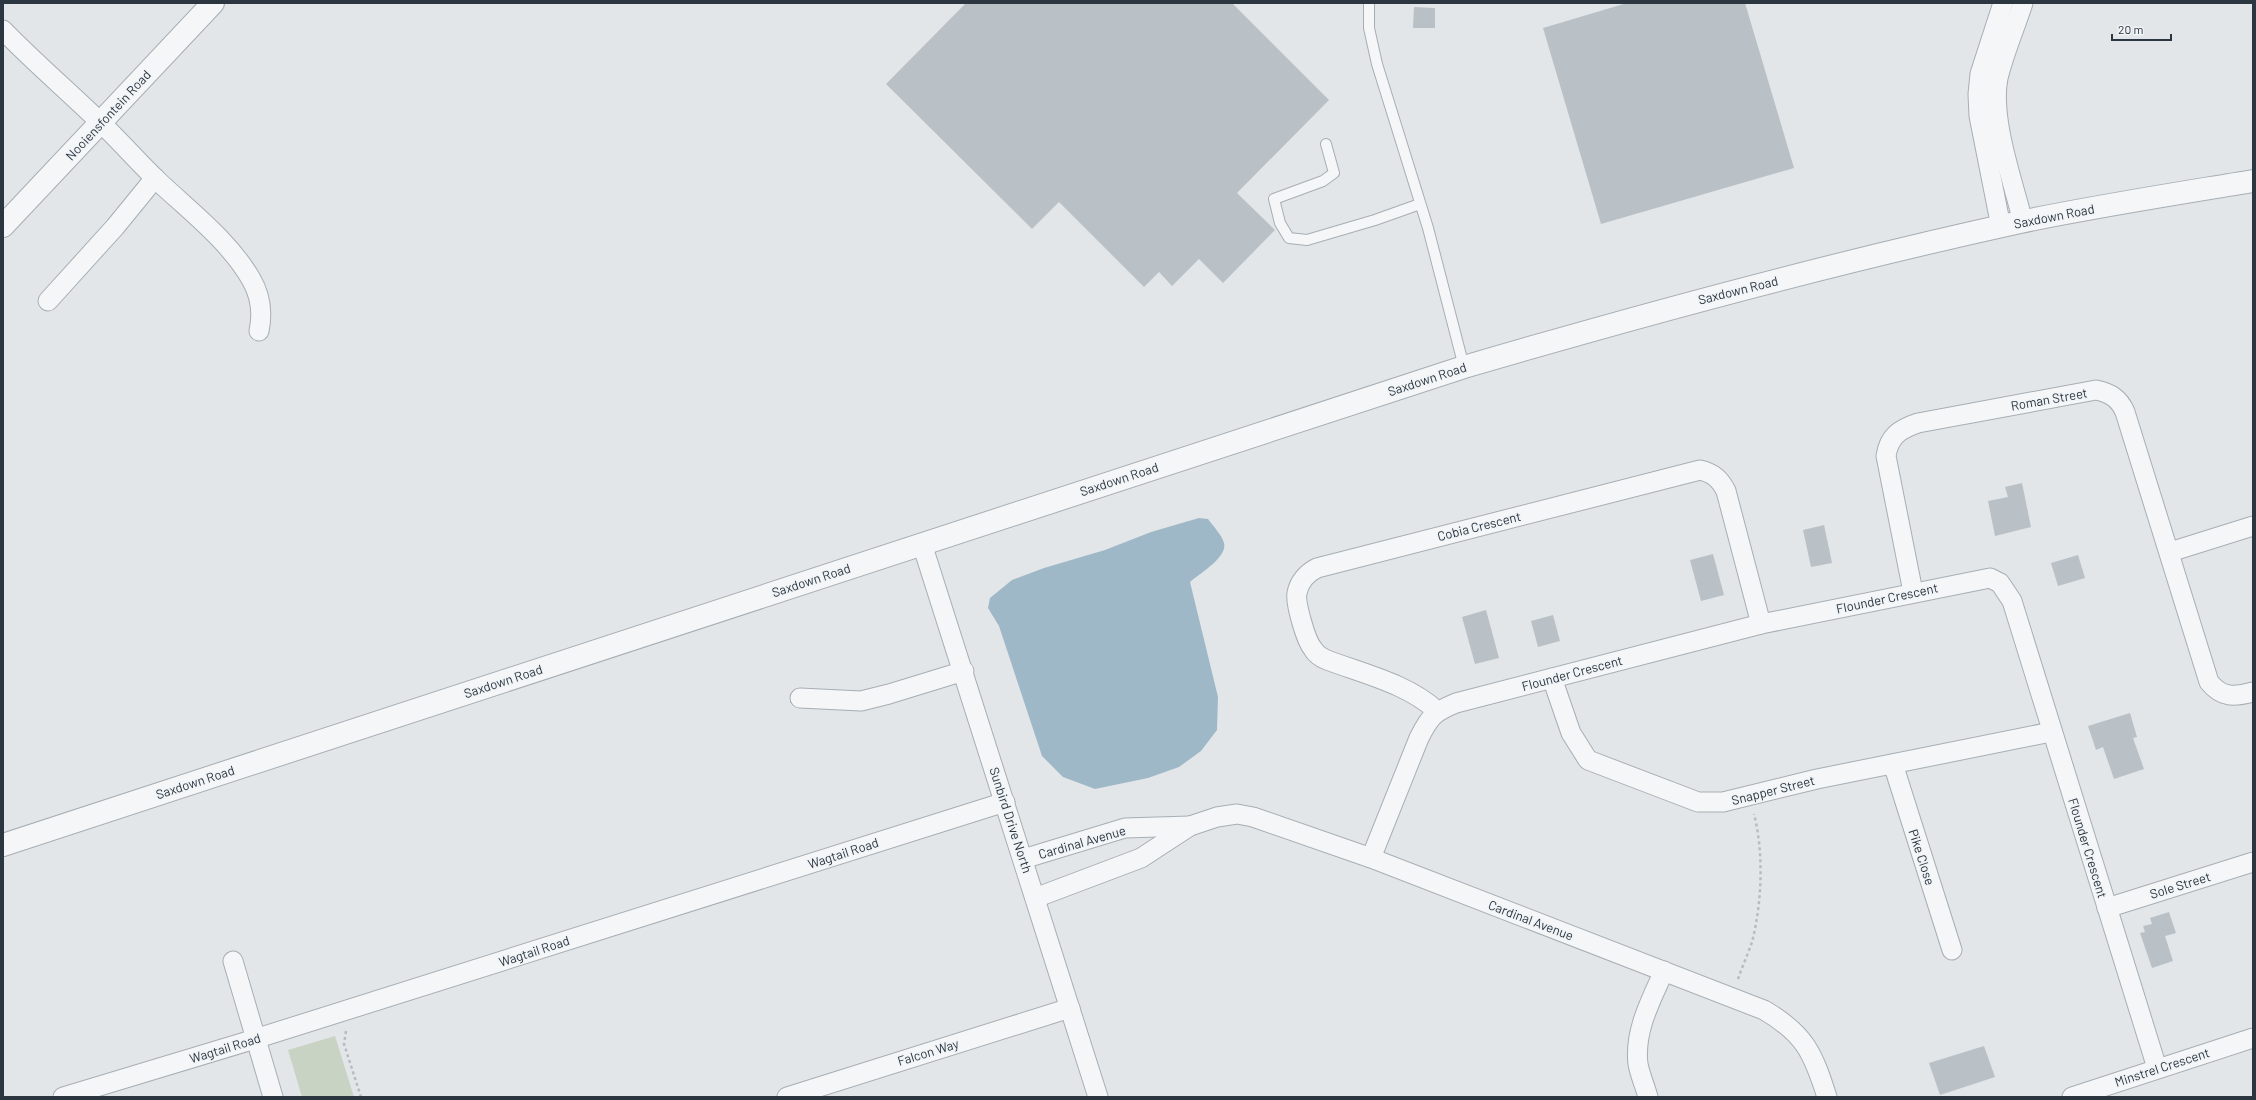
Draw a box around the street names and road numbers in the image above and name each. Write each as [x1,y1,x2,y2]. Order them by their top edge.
street label: Nooiensfontein Road [62,67,154,163]
street label: Saxdown Road [2012,200,2096,232]
street label: Saxdown Road [1696,272,1780,308]
street label: Saxdown Road [1386,359,1468,399]
street label: Roman Street [2009,384,2089,414]
street label: Saxdown Road [1078,459,1160,499]
street label: Cobia Crescent [1436,508,1522,544]
street label: Saxdown Road [770,560,852,600]
street label: Flounder Crescent [1835,579,1939,617]
street label: Flounder Crescent [1520,652,1624,694]
street label: Saxdown Road [462,661,544,701]
street label: Saxdown Road [154,762,236,802]
street label: Sunbird Drive North [986,765,1036,875]
street label: Snapper Street [1730,772,1816,808]
street label: Flounder Crescent [2065,796,2111,900]
street label: Cardinal Avenue [1037,822,1128,862]
street label: Pike Close [1905,827,1939,887]
street label: Wagtail Road [806,834,880,872]
street label: Sole Street [2148,868,2212,902]
street label: Cardinal Avenue [1486,896,1576,944]
street label: Wagtail Road [497,932,571,970]
street label: Wagtail Road [188,1030,262,1066]
street label: Falcon Way [895,1035,961,1069]
street label: Minstrel Crescent [2113,1044,2211,1090]

